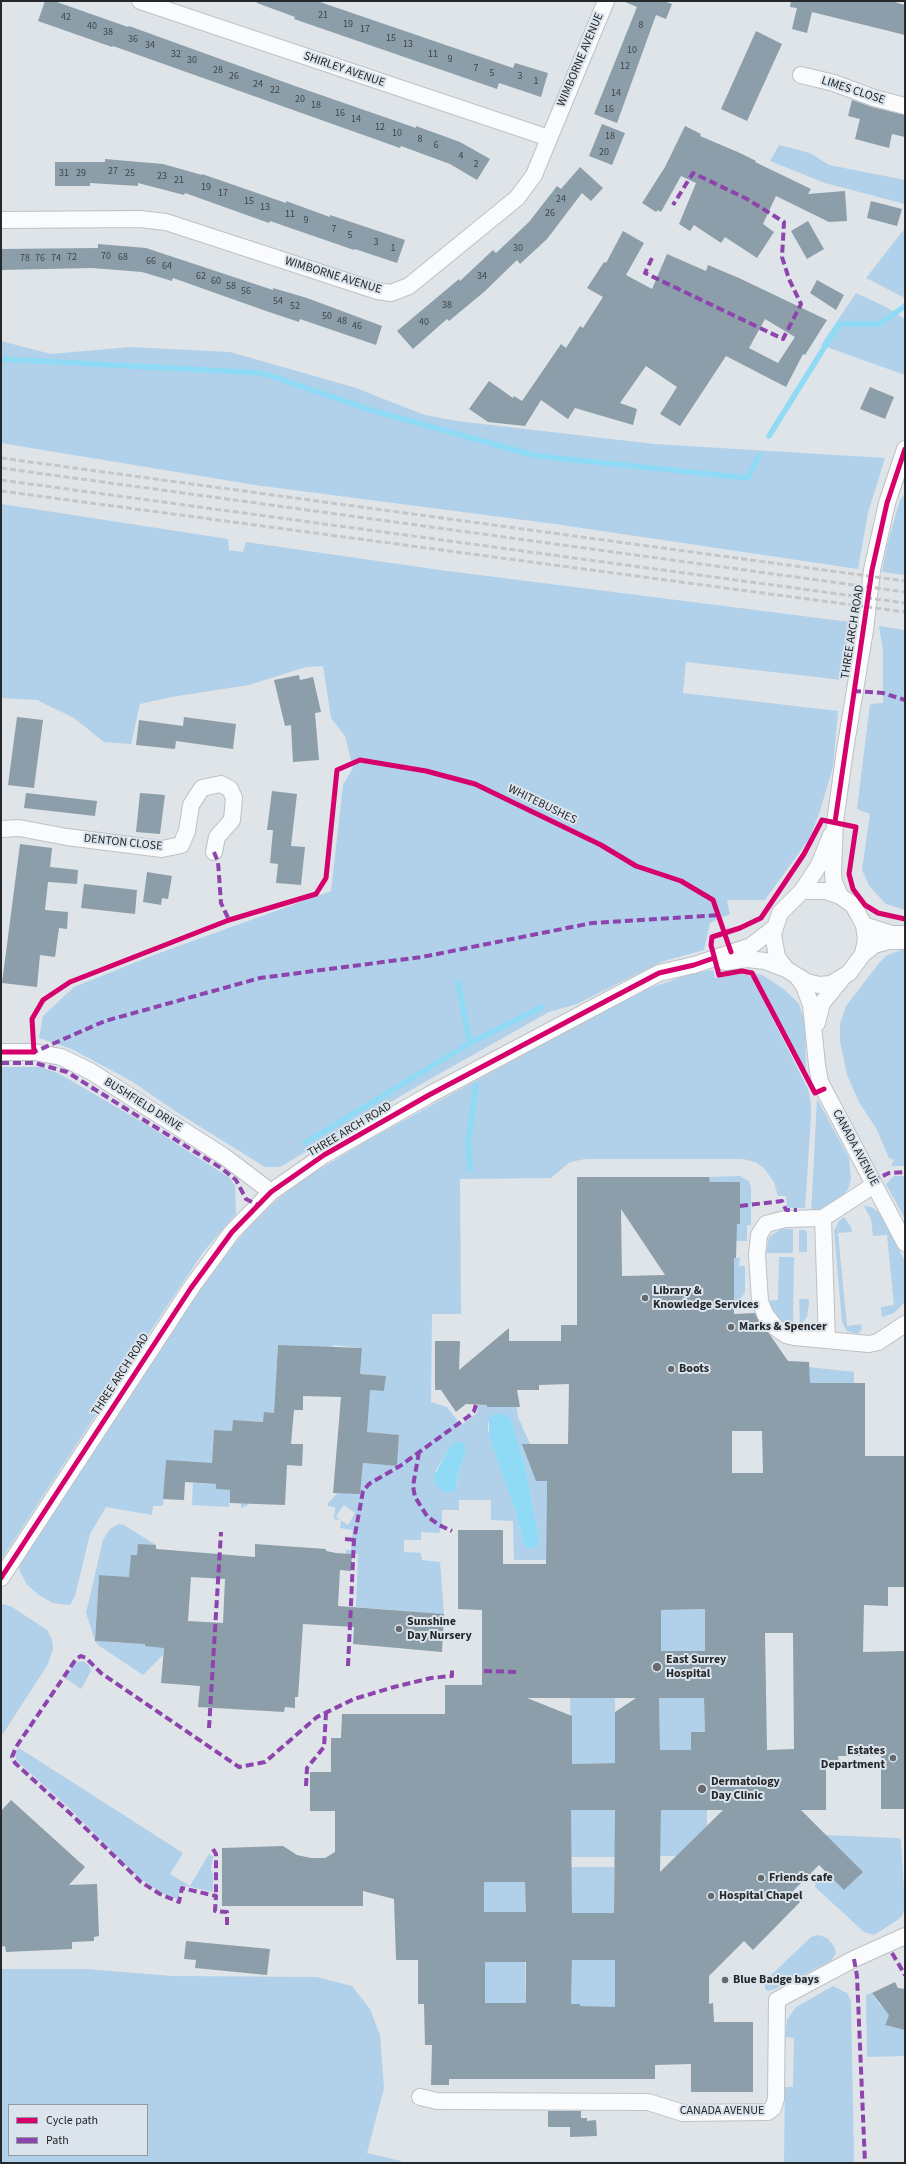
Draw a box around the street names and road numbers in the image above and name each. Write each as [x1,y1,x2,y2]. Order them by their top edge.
street label: WIMBORNE AVENUE [555,11,607,109]
street label: SHIRLEY AVENUE [301,49,387,91]
street label: LIMES CLOSE [819,74,887,108]
street label: WIMBORNE AVENUE [283,254,383,298]
street label: THREE ARCH ROAD [838,584,868,680]
street label: WHITEBUSHES [505,782,579,828]
street label: DENTON CLOSE [83,832,163,854]
street label: BUSHFIELD DRIVE [101,1075,185,1135]
street label: THREE ARCH ROAD [306,1099,394,1161]
street label: CANADA AVENUE [829,1107,881,1189]
street label: THREE ARCH ROAD [89,1331,153,1419]
street label: CANADA AVENUE [680,2104,764,2118]

